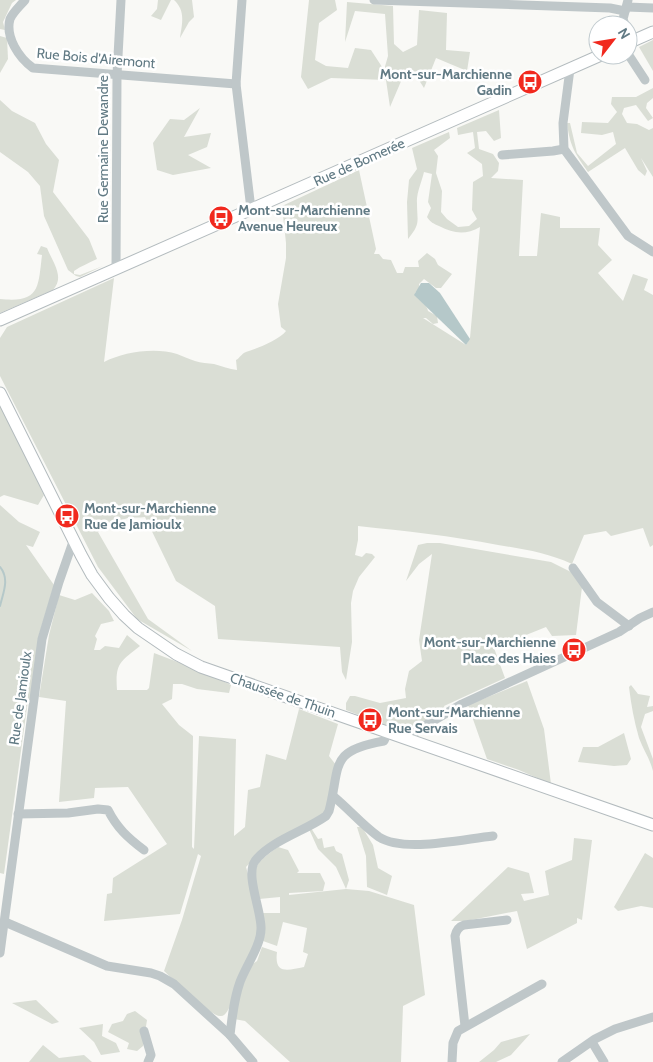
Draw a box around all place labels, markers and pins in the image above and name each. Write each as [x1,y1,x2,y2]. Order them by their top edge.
place label: Mont-sur-Marchienne Gadin [380,65,512,99]
bus stop icon: Mont-sur-Marchienne Gadin [517,69,543,95]
place label: Mont-sur-Marchienne Avenue Heureux [238,201,370,235]
bus stop icon: Mont-sur-Marchienne Avenue Heureux [208,205,234,231]
place label: Mont-sur-Marchienne Rue de Jamioulx [84,499,216,533]
bus stop icon: Mont-sur-Marchienne Rue de Jamioulx [54,503,80,529]
place label: Mont-sur-Marchienne Place des Haies [424,633,556,667]
bus stop icon: Mont-sur-Marchienne Place des Haies [561,637,587,663]
place label: Mont-sur-Marchienne Rue Servais [388,703,520,737]
bus stop icon: Mont-sur-Marchienne Rue Servais [357,707,383,733]

